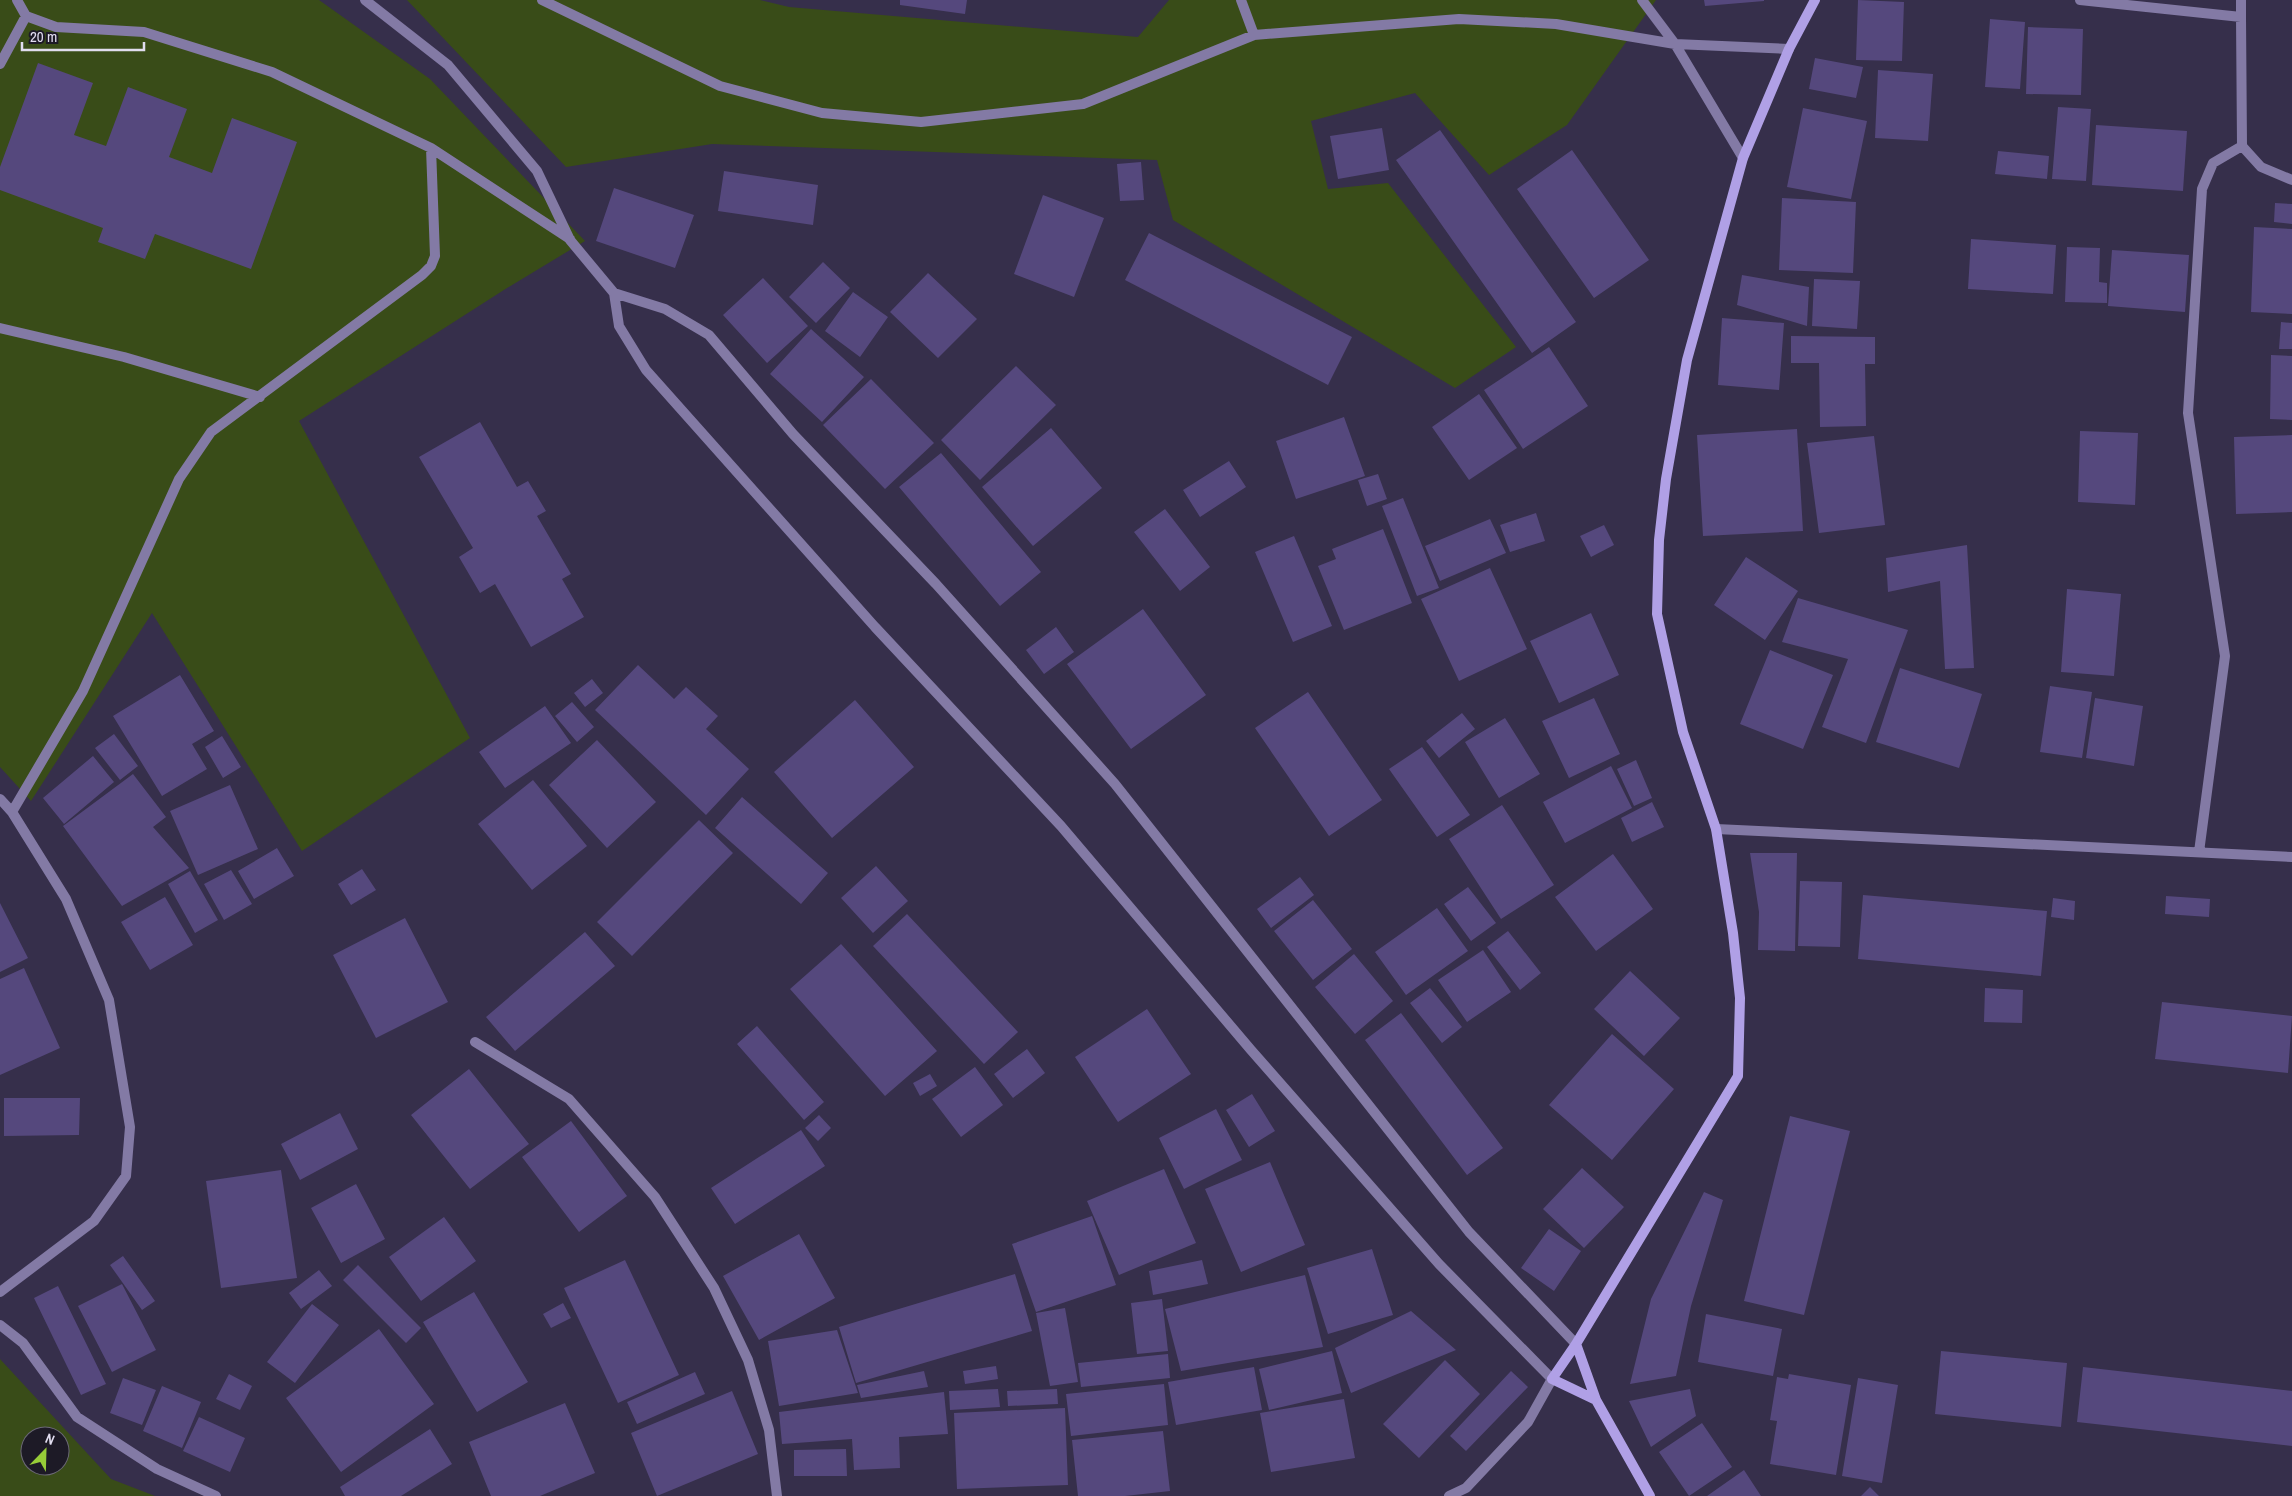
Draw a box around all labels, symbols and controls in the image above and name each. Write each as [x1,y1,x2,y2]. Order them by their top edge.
scale bar [22,20,145,52]
text: 20 m [30,26,57,47]
north arrow [20,1426,70,1476]
text: N [43,1429,57,1449]

